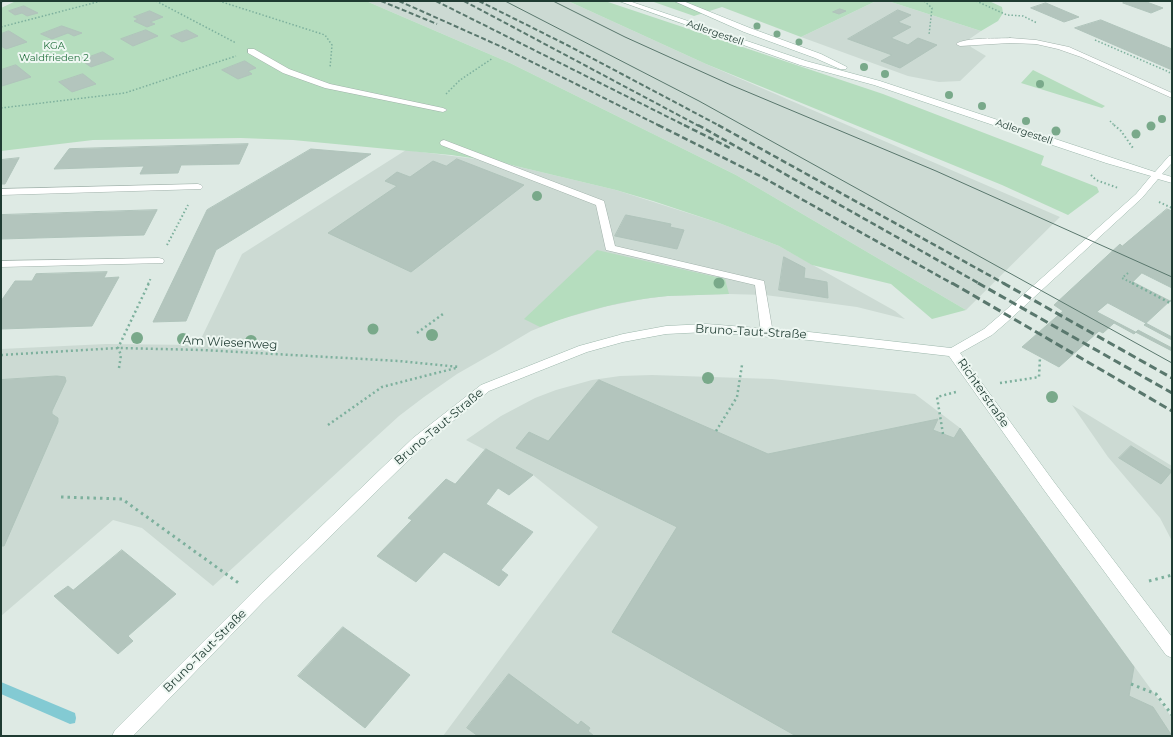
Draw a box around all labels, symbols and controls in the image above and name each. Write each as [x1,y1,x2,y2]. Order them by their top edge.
street label: Adlergestell [685,18,745,48]
park label: KGA Waldfrieden 2 [19,40,89,64]
street label: Adlergestell [994,117,1054,147]
street label: Bruno-Taut-Straße [695,322,807,342]
street label: Am Wiesenweg [182,333,278,353]
street label: Richterstraße [954,356,1012,430]
street label: Bruno-Taut-Straße [392,386,486,468]
street label: Bruno-Taut-Straße [160,606,250,696]

